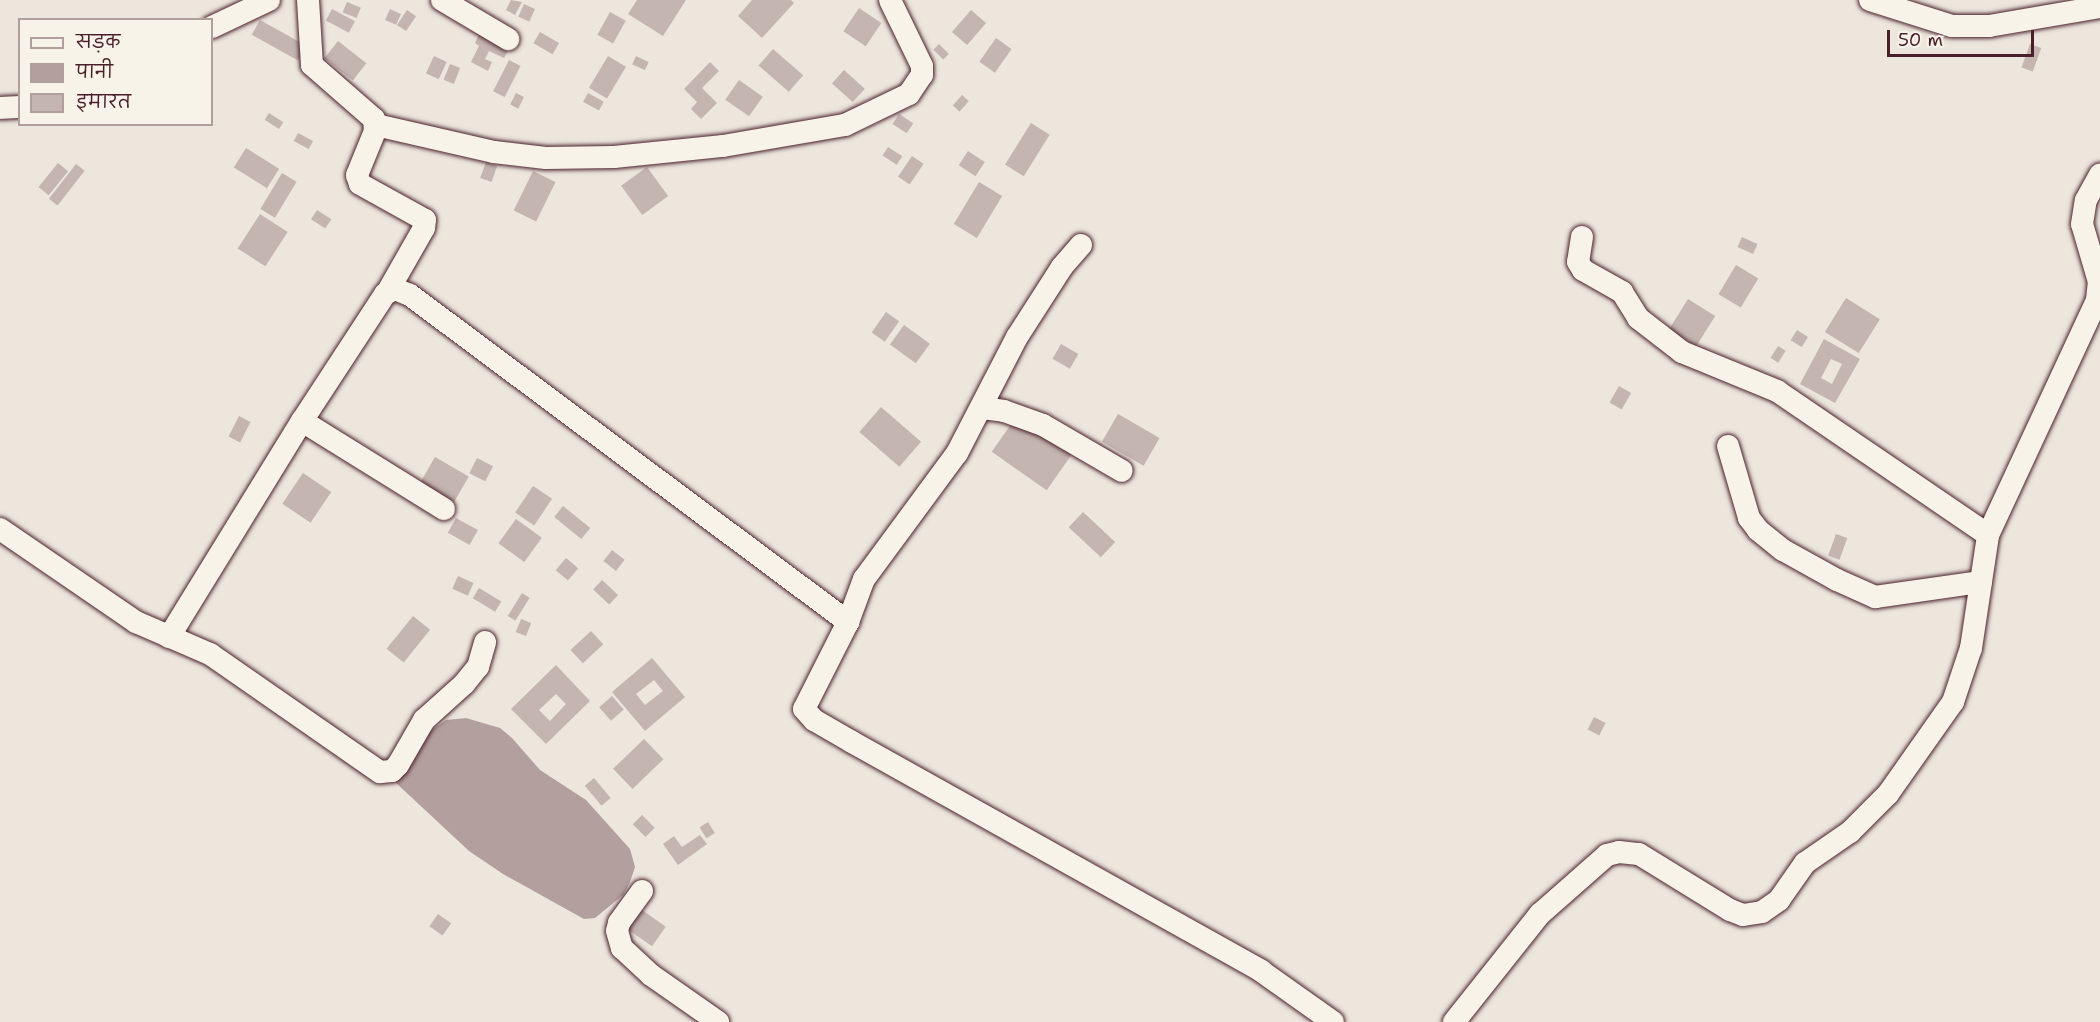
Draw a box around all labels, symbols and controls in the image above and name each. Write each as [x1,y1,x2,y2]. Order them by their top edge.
legend [18,18,213,126]
scale bar [1890,18,2037,56]
text: 50 m [1898,28,1943,52]
text: सड़क [76,30,120,54]
text: पानी [76,60,113,84]
text: इमारत [76,90,131,114]

